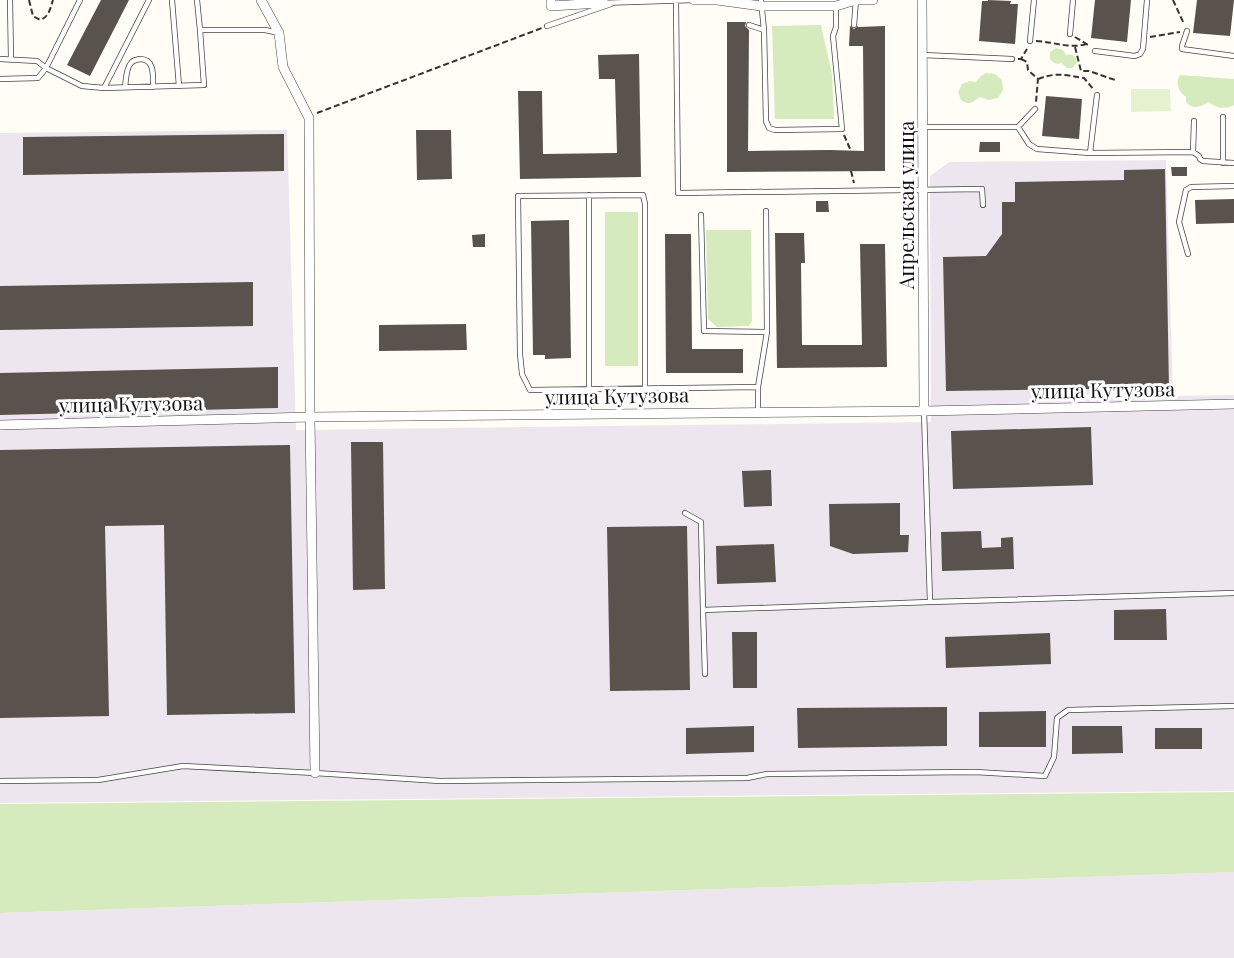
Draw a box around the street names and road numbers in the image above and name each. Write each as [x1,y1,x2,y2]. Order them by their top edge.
street label: Апрельская улица [892,121,919,290]
street label: улица Кутузова [1030,374,1175,404]
street label: улица Кутузова [544,380,689,410]
street label: улица Кутузова [58,388,203,418]

